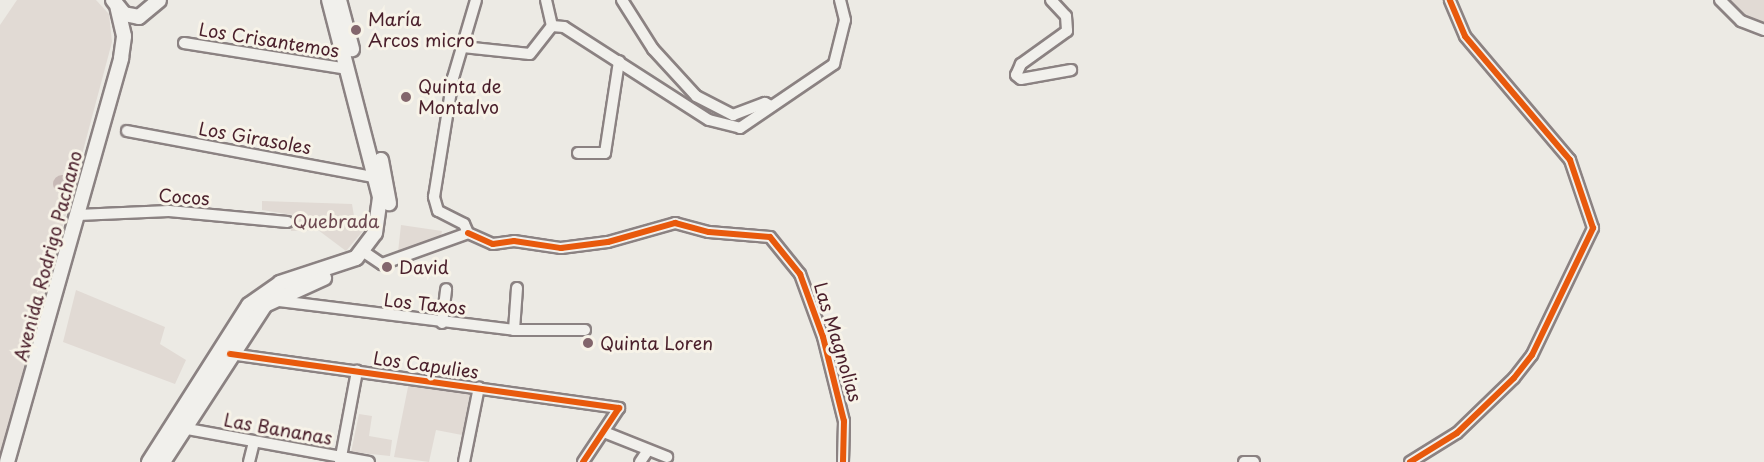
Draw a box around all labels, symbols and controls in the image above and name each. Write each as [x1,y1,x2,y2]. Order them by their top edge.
place label: María Arcos micro [368,9,474,52]
street label: Los Crisantemos [197,18,341,62]
marker: María Arcos micro [349,23,363,37]
place label: Quinta de Montalvo [418,76,502,118]
marker: Quinta de Montalvo [399,90,413,104]
street label: Los Girasoles [197,117,313,159]
street label: Avenida Rodrigo Pachano [9,148,87,364]
street label: Cocos [158,184,210,210]
park label: Quebrada [293,210,379,232]
place label: David [399,256,449,278]
marker: David [380,260,394,274]
street label: Las Magnolias [809,279,867,405]
street label: Los Taxos [382,289,468,319]
place label: Quinta Loren [600,332,713,354]
marker: Quinta Loren [581,336,595,350]
street label: Los Capulies [372,347,480,383]
street label: Las Bananas [221,409,335,449]

